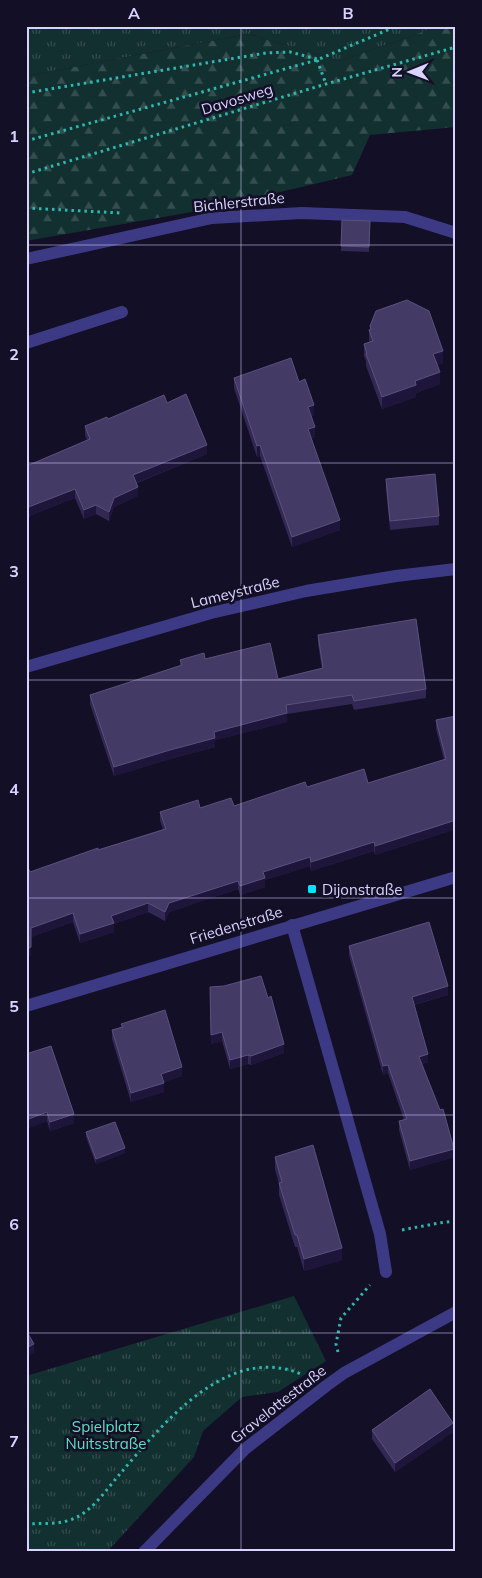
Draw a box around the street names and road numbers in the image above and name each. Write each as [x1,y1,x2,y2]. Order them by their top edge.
street label: Davosweg [199,79,275,119]
street label: Bichlerstraße [192,188,286,216]
street label: Lameystraße [189,572,281,612]
street label: Friedenstraße [187,902,285,948]
street label: Gravelottestraße [226,1361,330,1447]

